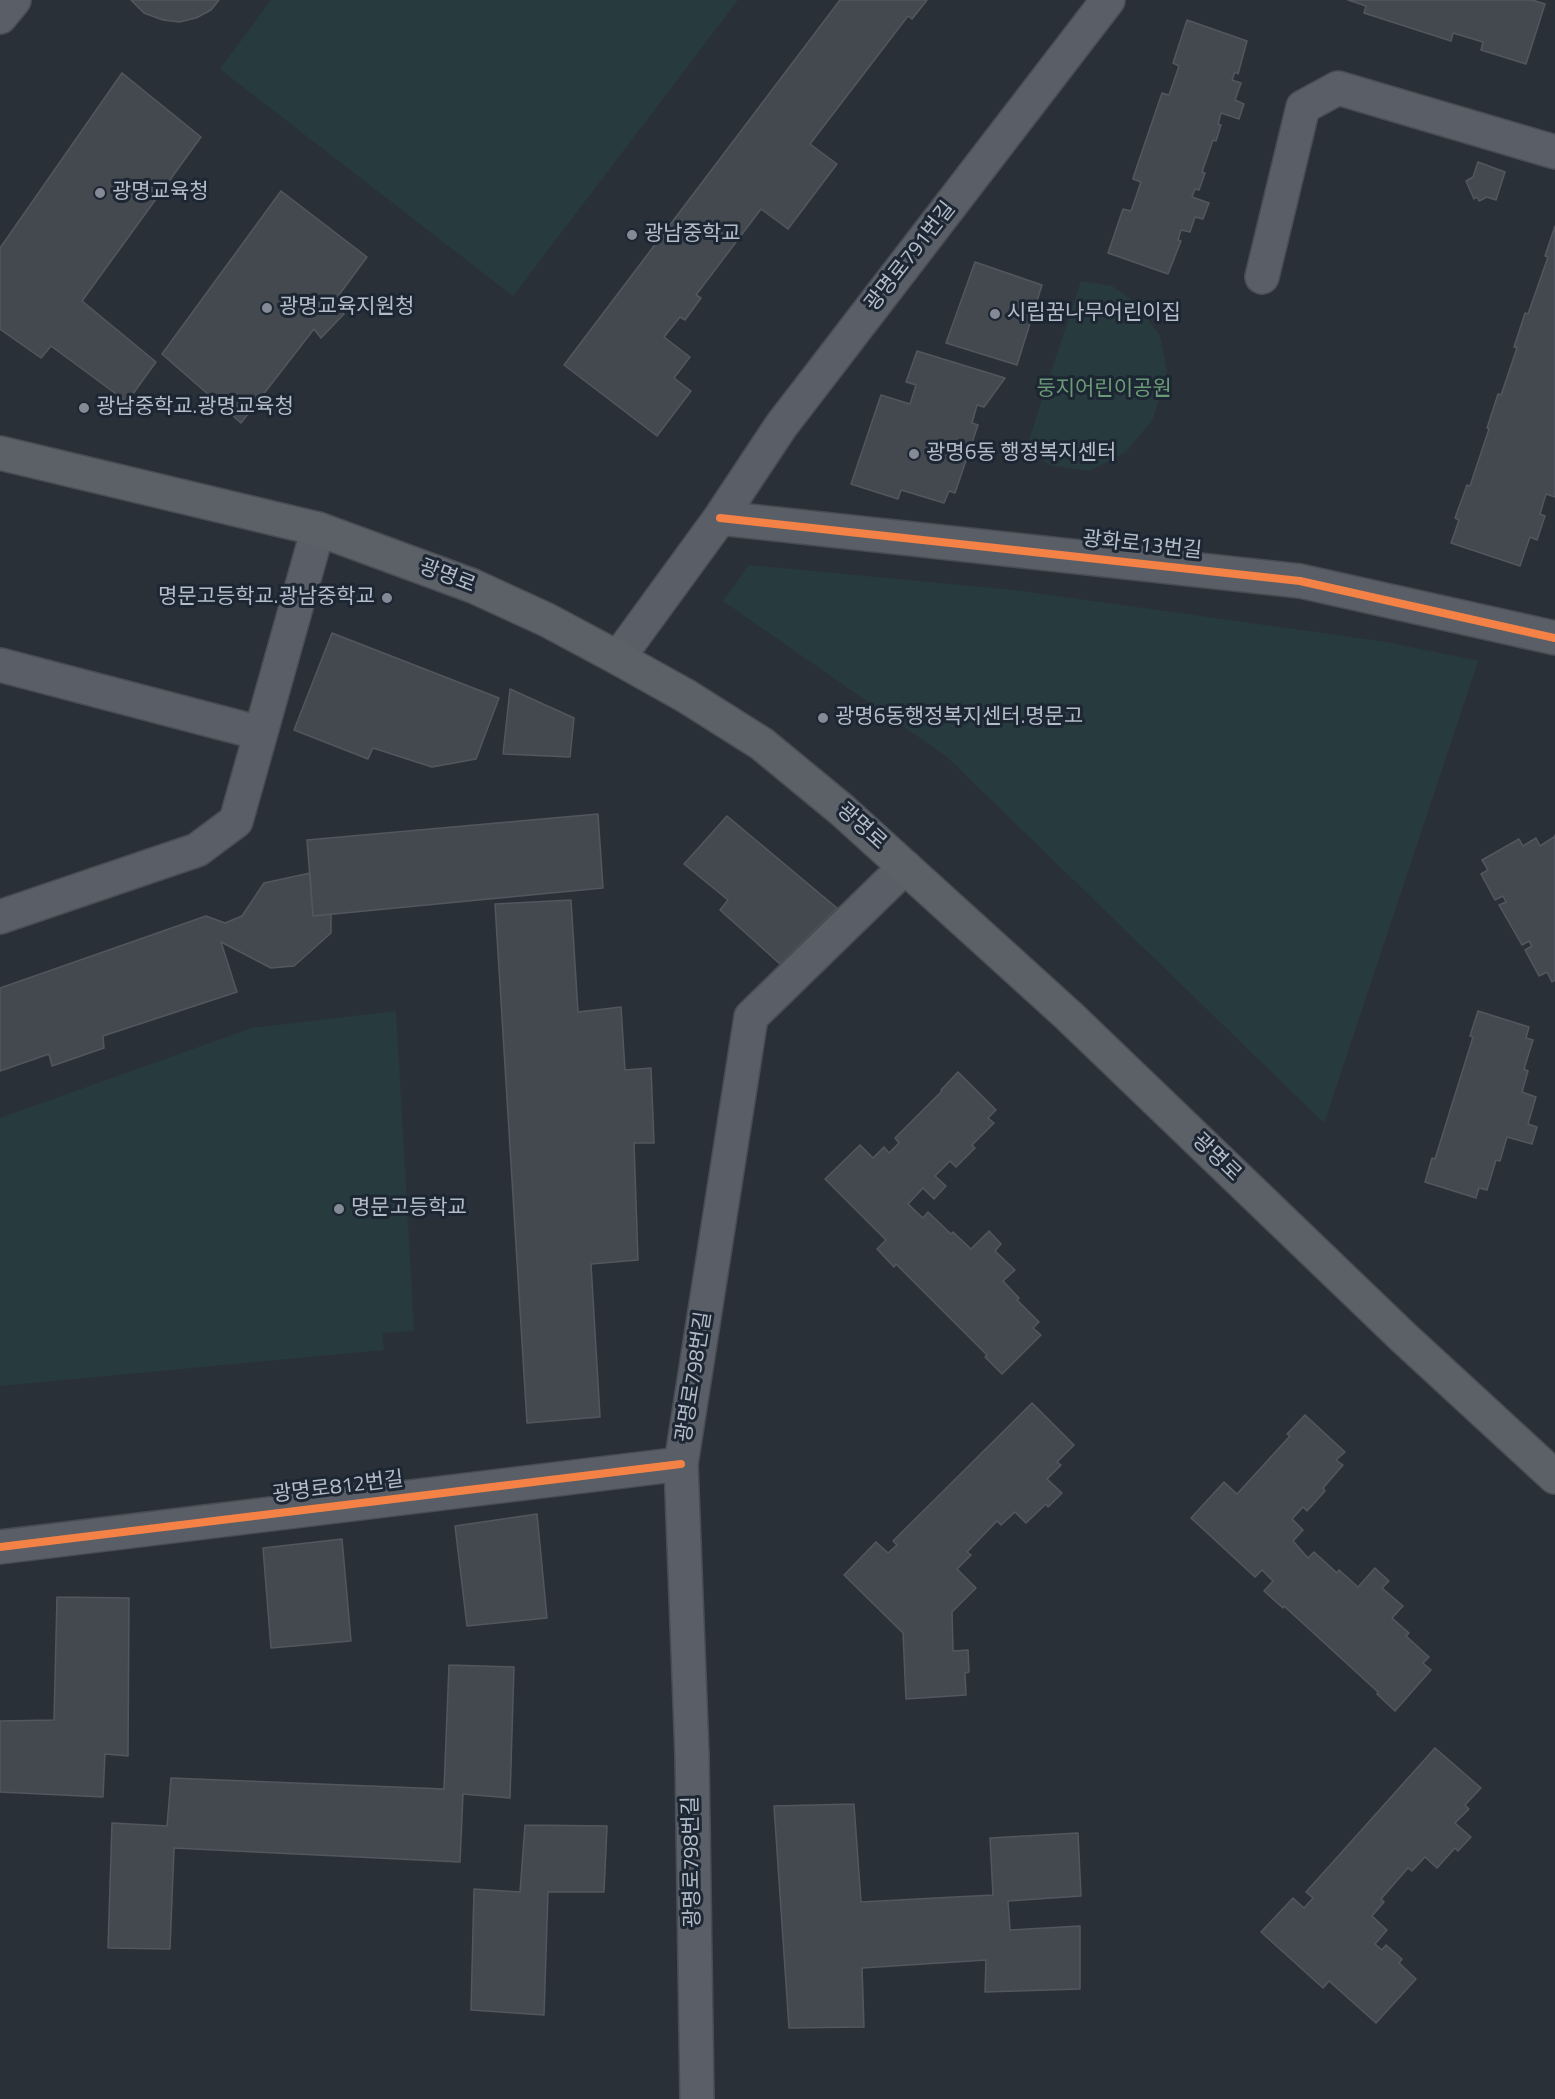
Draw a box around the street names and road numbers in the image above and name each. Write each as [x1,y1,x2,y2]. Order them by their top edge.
street label: 광명로791번길 [860,197,962,317]
street label: 광화로13번길 [1081,527,1203,565]
street label: 광명로 [415,555,479,599]
street label: 광명로 [831,798,891,856]
street label: 광명로 [1186,1129,1246,1187]
street label: 광명로798번길 [672,1310,718,1444]
street label: 광명로812번길 [271,1467,405,1509]
street label: 광명로798번길 [679,1796,707,1928]

